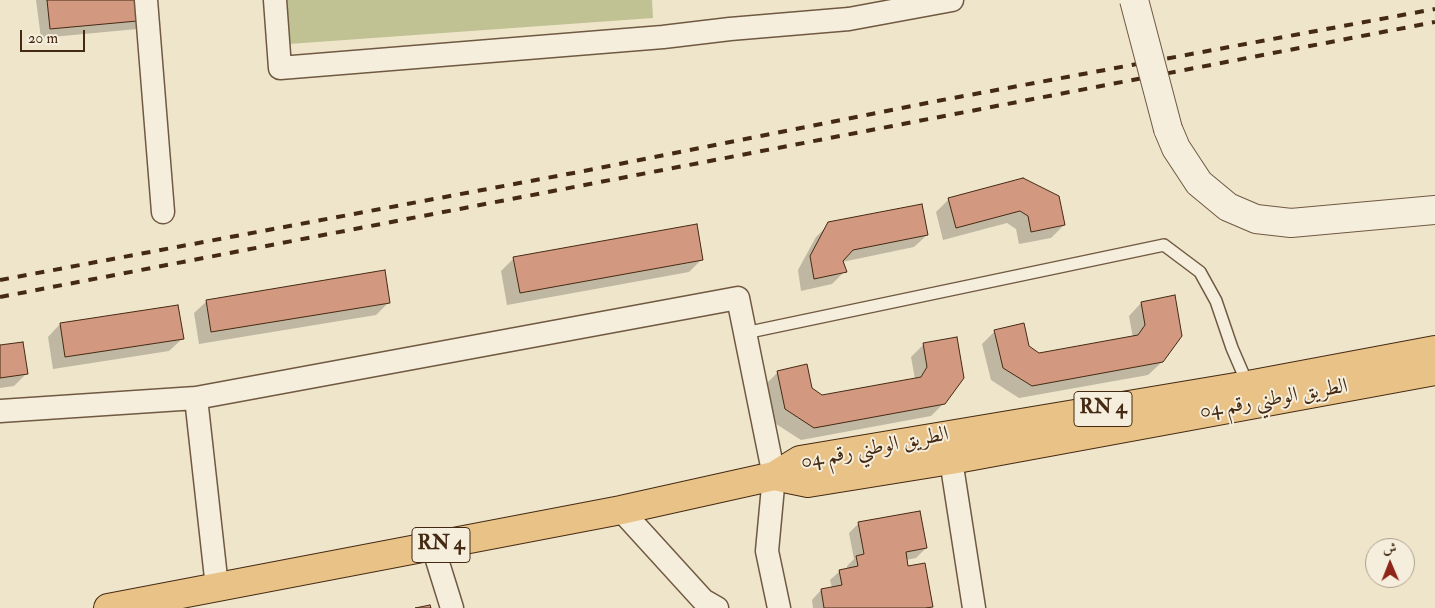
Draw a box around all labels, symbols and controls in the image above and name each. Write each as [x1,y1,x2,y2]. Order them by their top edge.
scale bar [22,20,88,52]
text: 20 m [28,29,58,48]
street label: الطريق الوطني رقم 04 [1198,375,1350,425]
road number: RN 4 [1074,392,1132,426]
street label: الطريق الوطني رقم 04 [799,422,951,476]
road number: RN 4 [412,528,470,562]
north arrow [1365,538,1415,588]
text: ش [1383,540,1397,557]

